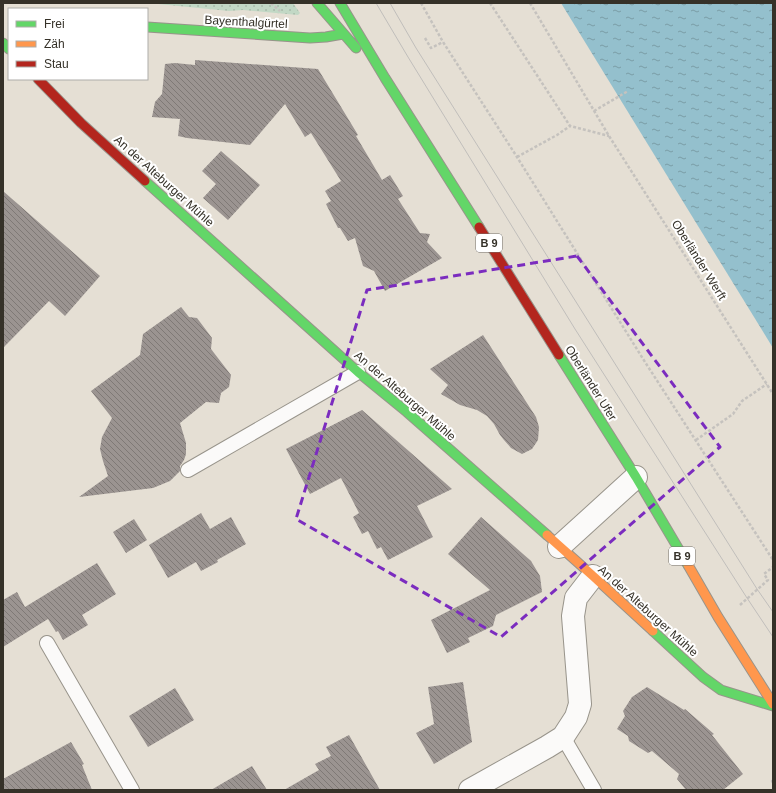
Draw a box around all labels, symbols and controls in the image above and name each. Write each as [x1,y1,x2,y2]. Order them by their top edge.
legend [8,8,148,80]
street label: Bayenthalgürtel [204,13,288,31]
text: Frei [44,17,65,31]
text: Zäh [44,37,65,51]
text: Stau [44,57,69,71]
street label: An der Alteburger Mühle [111,132,217,230]
street label: Oberländer Werft [669,217,730,303]
road number: B 9 [476,234,502,252]
street label: Oberländer Ufer [562,343,620,423]
street label: An der Alteburger Mühle [352,348,459,444]
road number: B 9 [669,547,695,565]
street label: An der Alteburger Mühle [595,562,701,660]

